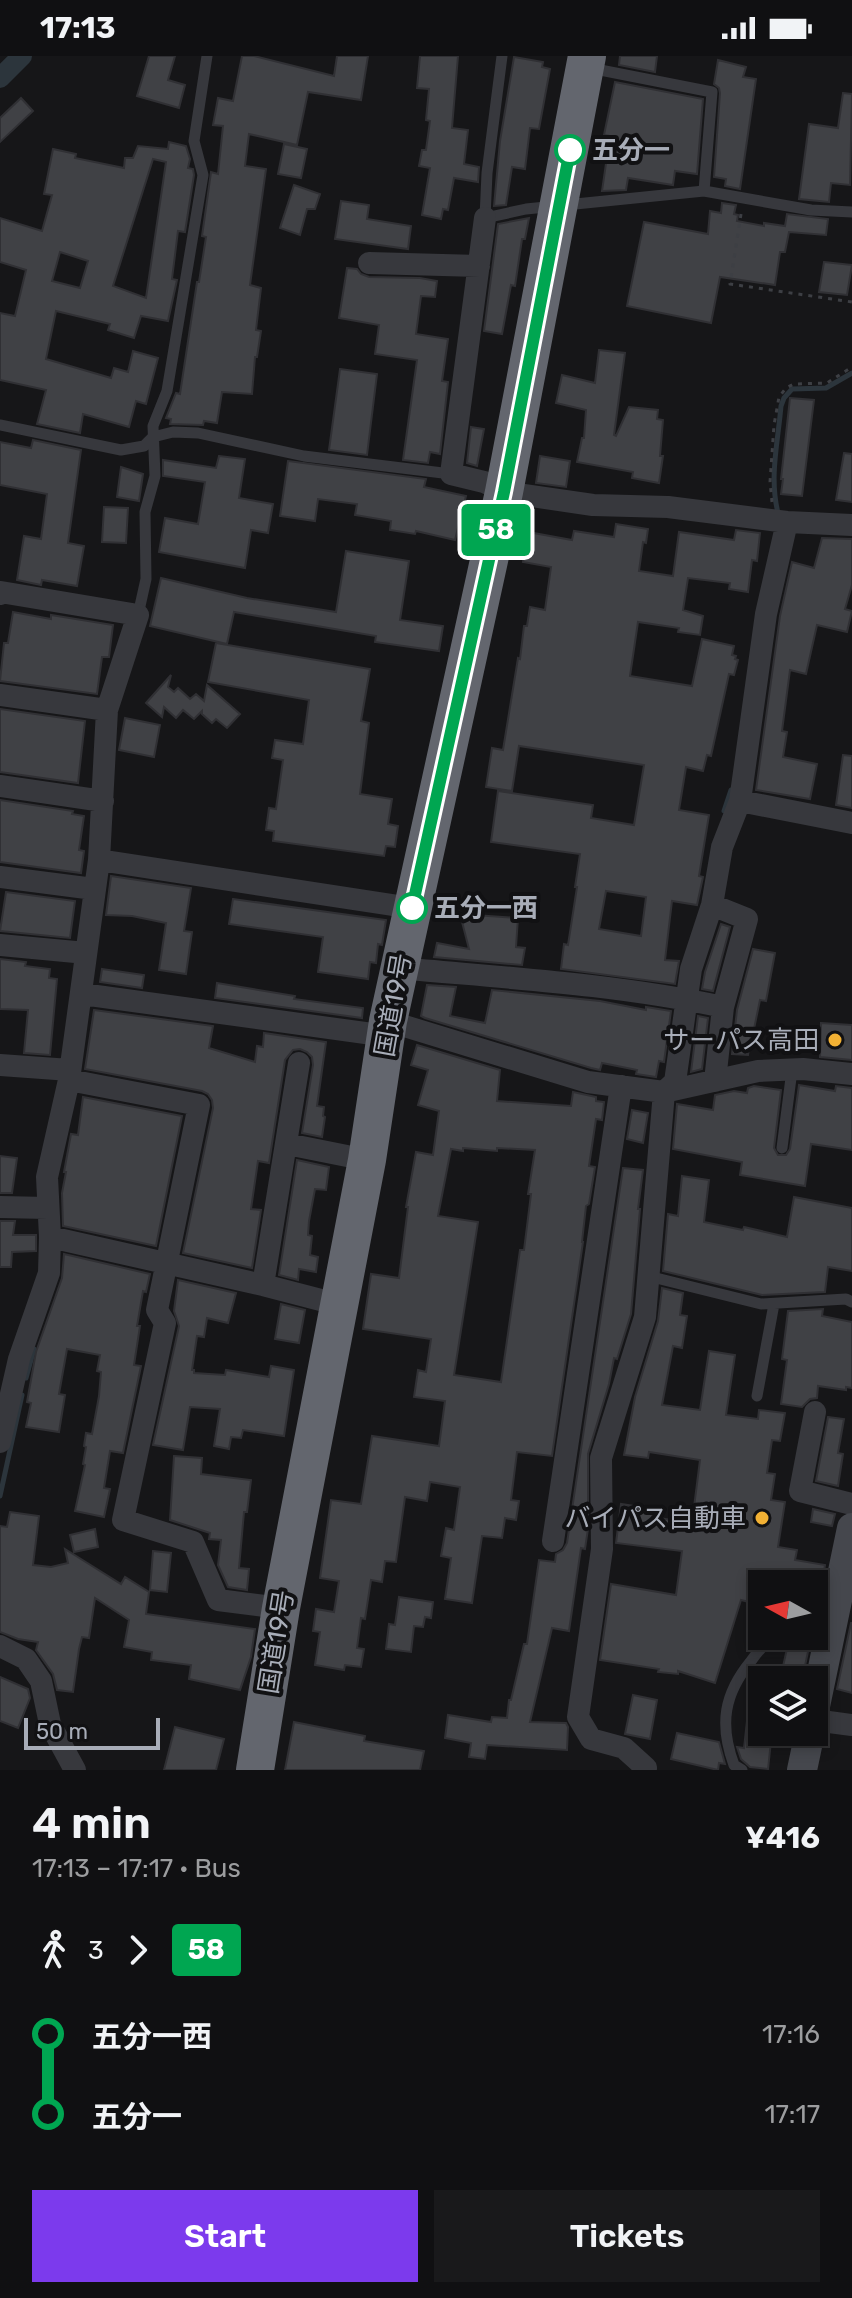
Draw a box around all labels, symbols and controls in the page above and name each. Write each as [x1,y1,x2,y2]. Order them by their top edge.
text: 17:13 [40,10,116,46]
marker: 五分一 [555,135,585,165]
place label: 五分一 [592,135,670,166]
line badge: 58 [460,504,532,556]
text: 58 [477,513,515,546]
marker: 五分一西 [397,893,427,923]
place label: 五分一西 [434,893,538,924]
street label: 国道19号 [369,951,418,1059]
place label: サーパス高田 [663,1025,819,1056]
marker: サーパス高田 [826,1031,844,1049]
place label: バイパス自動車 [565,1503,746,1534]
marker: バイパス自動車 [753,1509,771,1527]
north arrow [748,1570,828,1650]
map controls [748,1570,828,1746]
street label: 国道19号 [253,1588,300,1696]
button: layers [748,1666,828,1746]
scale bar [24,1714,160,1750]
text: 50 m [36,1718,88,1745]
text: 4 min [32,1797,151,1849]
text: ¥416 [745,1820,820,1856]
text: 17:13 – 17:17 · Bus [32,1853,241,1884]
icon: walk [32,1928,76,1972]
icon: forward [116,1928,160,1972]
text: 58 [188,1933,225,1966]
text: 3 [88,1935,104,1966]
text: 五分一西 [92,2019,212,2055]
text: 17:16 [762,2019,820,2050]
text: 五分一 [92,2099,182,2135]
text: 17:17 [764,2099,820,2130]
button: Start [32,2190,418,2282]
button: Tickets [434,2190,820,2282]

